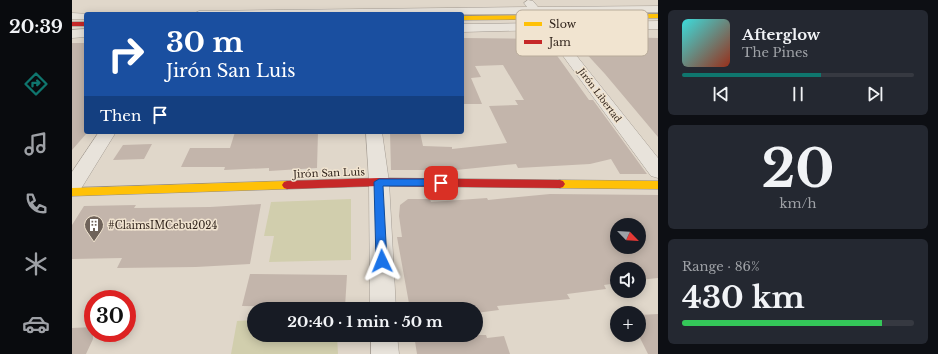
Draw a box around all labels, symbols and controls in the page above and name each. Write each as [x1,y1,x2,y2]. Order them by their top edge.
legend [516,10,648,56]
text: 20:39 [9,16,63,38]
text: Slow [549,17,577,31]
text: 30 m [166,25,243,60]
text: Afterglow [742,25,820,44]
icon: right [100,28,152,80]
text: Jam [547,35,571,49]
text: The Pines [742,44,808,61]
text: Jirón San Luis [166,60,295,82]
street label: Jirón Libertad [576,65,624,124]
icon: directions [22,70,50,98]
icon: previous [710,83,732,105]
icon: pause [787,83,809,105]
icon: next [864,83,886,105]
icon: arrive [149,104,171,126]
text: Then [100,106,141,125]
icon: music [22,130,50,158]
text: 20 [761,137,835,201]
street label: Jirón San Luis [291,165,366,181]
pin [424,166,458,200]
icon: arrive [430,172,452,194]
icon: phone [22,190,50,218]
text: km/h [780,195,816,212]
building icon: #ClaimsIMCebu2024 [83,214,105,242]
north arrow [610,218,646,254]
map controls [610,218,646,342]
place label: #ClaimsIMCebu2024 [108,219,217,232]
position arrow [361,240,403,282]
icon: climate [22,250,50,278]
text: Range · 86% [682,258,760,275]
button: sound [610,262,646,298]
text: 430 km [682,279,805,316]
speed limit sign: 30 [84,290,136,342]
button: + [610,306,646,342]
icon: car [22,310,50,338]
text: 20:40 · 1 min · 50 m [287,312,443,331]

